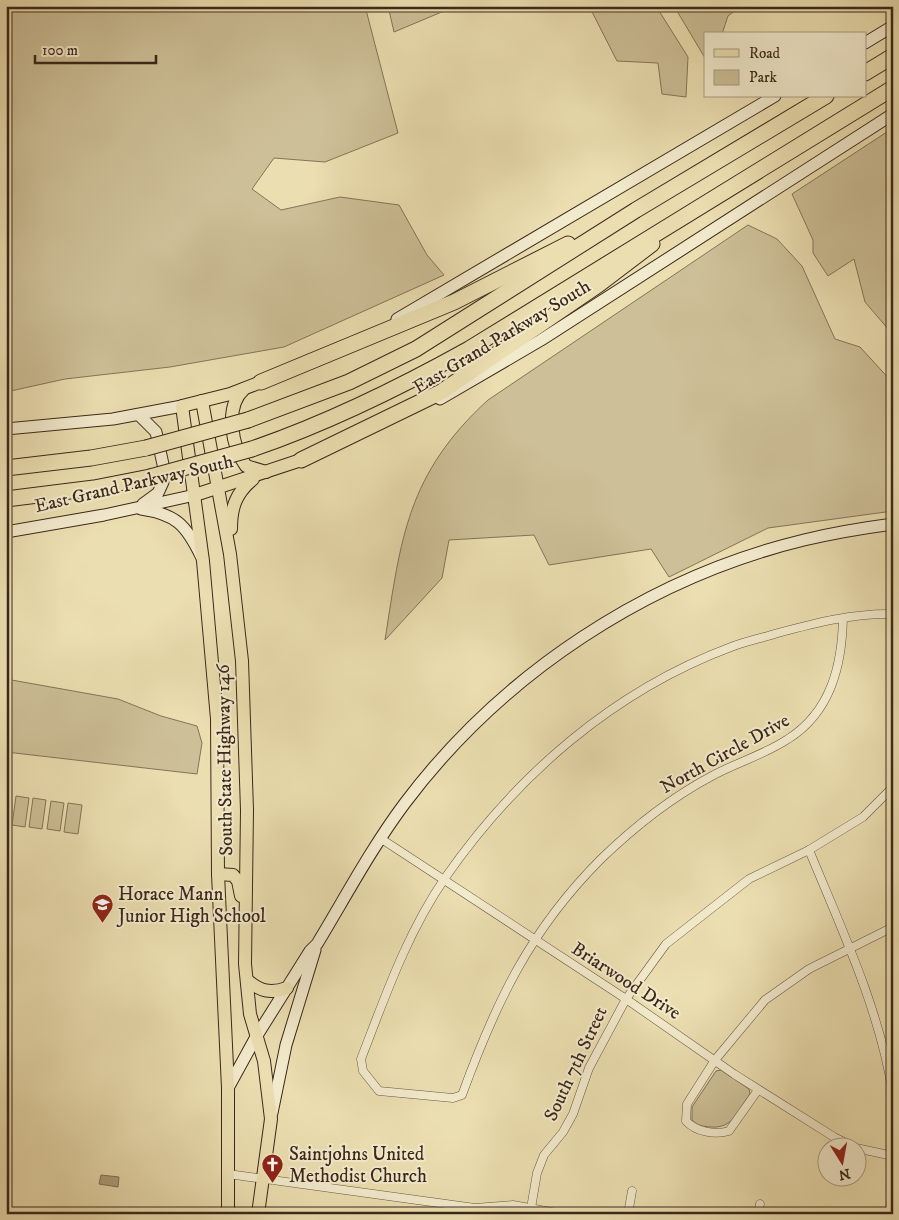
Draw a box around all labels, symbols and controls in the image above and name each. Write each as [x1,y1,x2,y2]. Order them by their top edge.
scale bar [35,32,156,64]
legend [704,32,866,98]
text: 100 m [42,41,78,60]
text: Road [749,44,781,63]
text: Park [749,68,778,87]
street label: East Grand Parkway South [409,275,595,399]
street label: East Grand Parkway South [33,450,236,518]
street label: South State Highway 146 [212,663,238,856]
street label: North Circle Drive [656,709,794,799]
place label: Horace Mann Junior High School [116,883,266,928]
school or university icon: Horace Mann Junior High School [90,893,114,924]
street label: Briarwood Drive [567,937,685,1025]
street label: South 7th Street [539,1003,613,1125]
north arrow [816,1138,866,1188]
place label: Saintjohns United Methodist Church [289,1143,427,1188]
church icon: Saintjohns United Methodist Church [261,1153,285,1184]
text: N [836,1164,852,1184]

